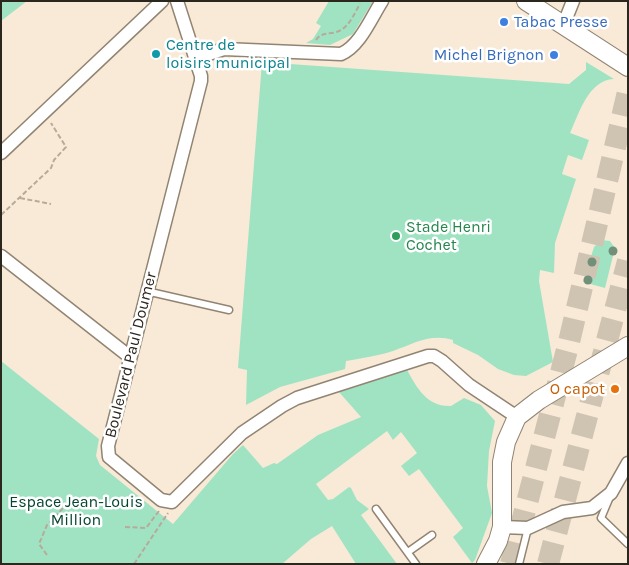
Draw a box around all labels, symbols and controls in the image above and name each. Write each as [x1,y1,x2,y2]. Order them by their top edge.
place label: Tabac Presse [514,12,608,32]
marker: Tabac Presse [498,16,510,28]
place label: Centre de loisirs municipal [166,35,290,73]
place label: Michel Brignon [434,45,544,65]
marker: Centre de loisirs municipal [150,48,162,60]
marker: Michel Brignon [548,49,560,61]
place label: Stade Henri Cochet [406,217,491,255]
marker: Stade Henri Cochet [390,230,402,242]
street label: Boulevard Paul Doumer [101,270,161,440]
place label: O capot [550,379,605,399]
marker: O capot [609,383,621,395]
park label: Espace Jean-Louis Million [9,492,143,530]

